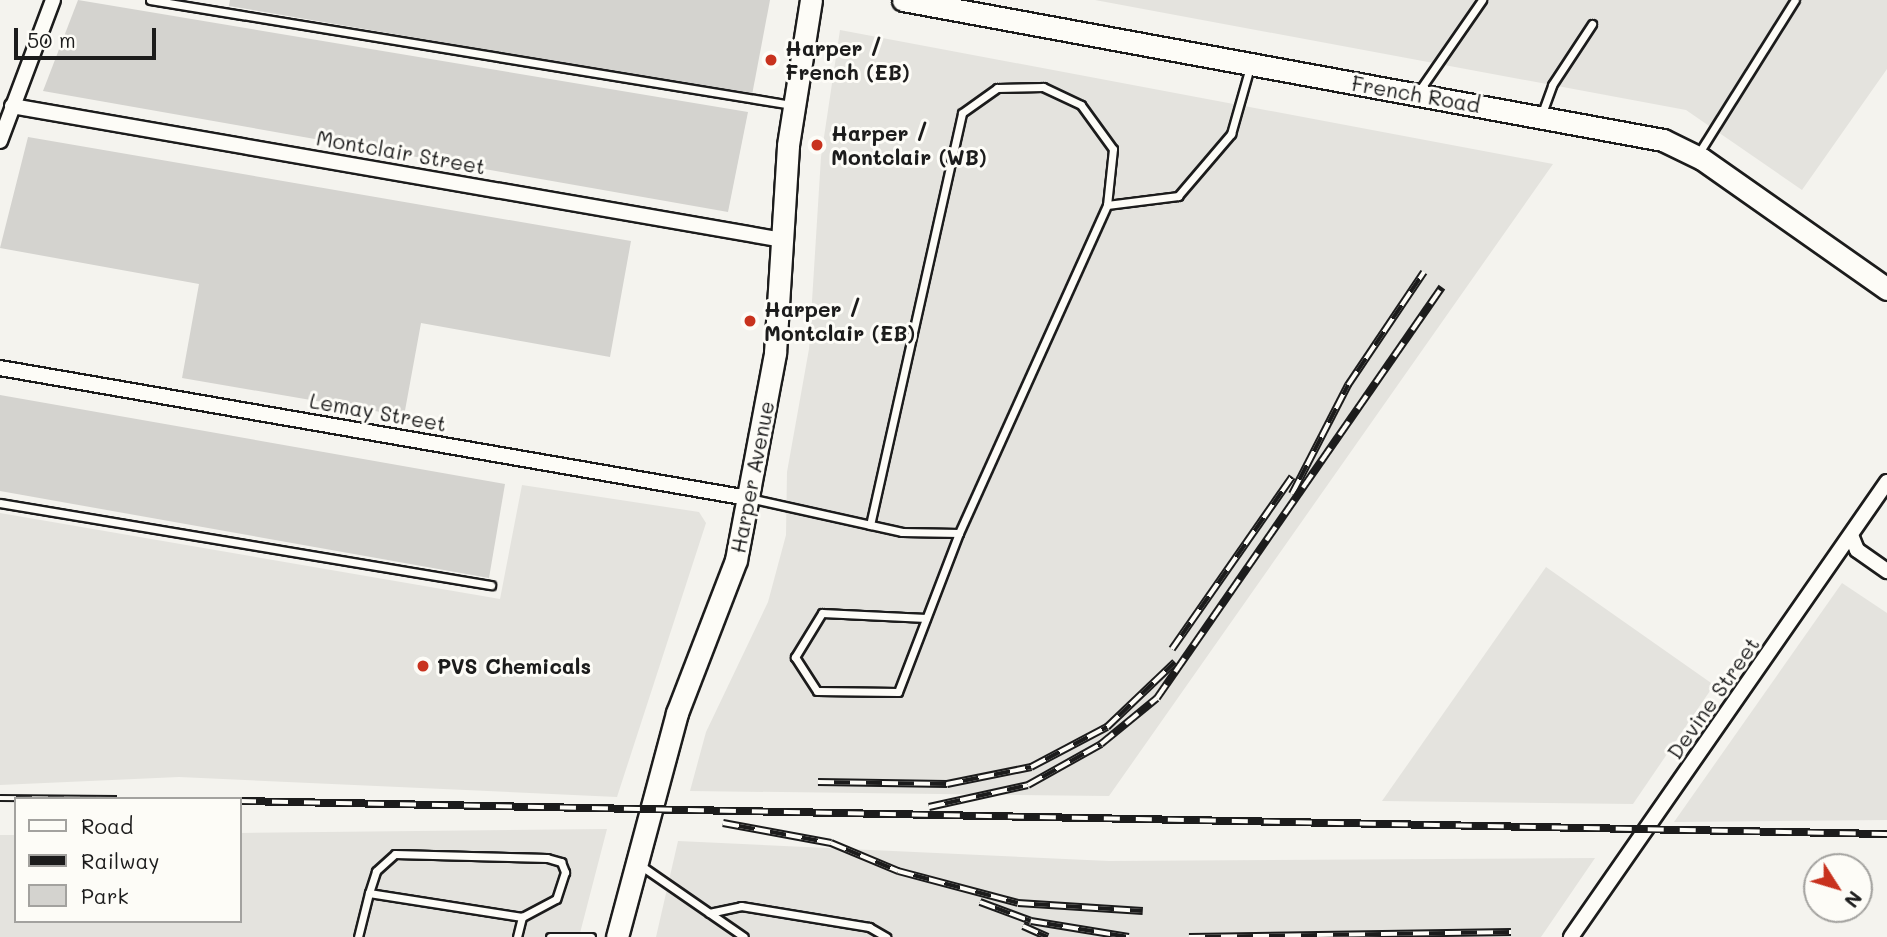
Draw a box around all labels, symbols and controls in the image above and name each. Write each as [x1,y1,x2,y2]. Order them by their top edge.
scale bar [18,14,159,58]
text: 50 m [27,26,76,53]
place label: Harper / French (EB) [785,35,910,85]
marker: Harper / French (EB) [763,52,779,68]
street label: French Road [1350,70,1482,118]
place label: Harper / Montclair (WB) [831,120,987,170]
street label: Montclair Street [314,125,488,179]
marker: Harper / Montclair (WB) [809,137,825,153]
place label: Harper / Montclair (EB) [764,296,915,346]
marker: Harper / Montclair (EB) [742,313,758,329]
street label: Lemay Street [308,388,448,436]
street label: Harper Avenue [725,399,779,555]
street label: Devine Street [1662,632,1764,764]
place label: PVS Chemicals [437,653,591,679]
marker: PVS Chemicals [415,658,431,674]
legend [14,797,242,923]
text: Road [81,812,133,839]
text: Railway [81,847,160,874]
north arrow [1803,853,1873,923]
text: Park [81,882,129,909]
text: N [1839,886,1868,913]

